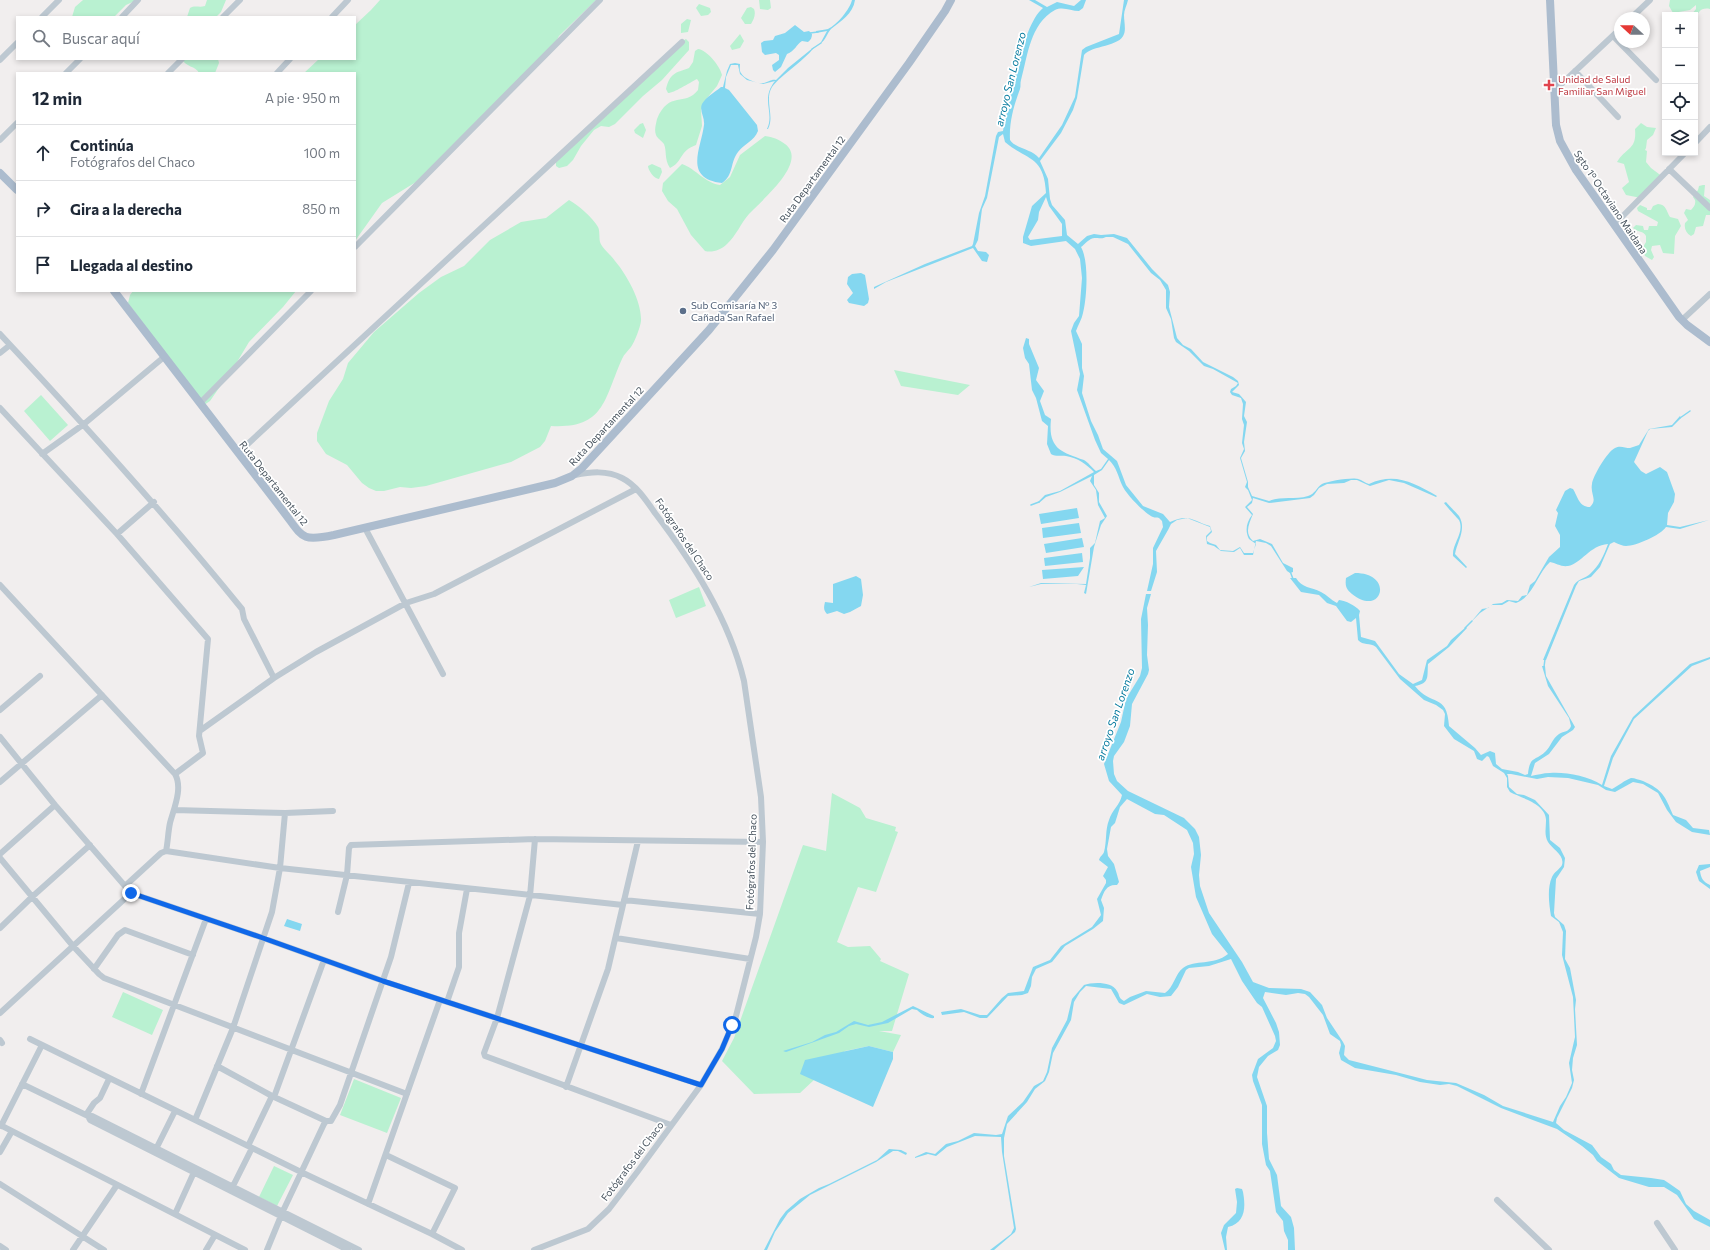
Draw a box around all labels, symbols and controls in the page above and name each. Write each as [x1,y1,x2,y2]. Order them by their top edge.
north arrow [1614,12,1650,48]
map controls [1662,12,1698,156]
button: + [1662,12,1698,48]
search box [16,16,356,60]
icon: search [30,27,52,49]
text: Buscar aquí [62,29,140,47]
water label: arroyo San Lorenzo [992,30,1028,127]
button: − [1662,48,1698,84]
place label: Unidad de Salud Familiar San Miguel [1558,73,1646,97]
marker: Unidad de Salud Familiar San Miguel [1543,79,1555,91]
button: locate [1662,84,1698,120]
text: 12 min [32,88,82,109]
text: A pie · 950 m [265,90,340,106]
button: layers [1662,120,1698,156]
street label: Ruta Departamental 12 [777,133,848,225]
text: Continúa [70,136,134,154]
icon: ahead [32,142,54,164]
text: 100 m [304,145,340,161]
street label: Sgto 1° Octaviano Maidana [1572,148,1650,256]
text: Fotógrafos del Chaco [70,154,195,170]
icon: right [32,198,54,220]
text: Gira a la derecha [70,200,182,218]
text: 850 m [302,201,340,217]
icon: arrive [32,254,54,276]
text: Llegada al destino [70,256,193,274]
place label: Sub Comisaría Nº 3 Cañada San Rafael [691,299,778,323]
marker: Sub Comisaría Nº 3 Cañada San Rafael [678,306,688,316]
street label: Ruta Departamental 12 [566,384,646,468]
street label: Ruta Departamental 12 [237,438,311,528]
street label: Fotógrafos del Chaco [653,496,717,582]
water label: arroyo San Lorenzo [1093,666,1137,762]
street label: Fotógrafos del Chaco [743,814,759,910]
route end [122,884,140,902]
route start [723,1016,741,1034]
street label: Fotógrafos del Chaco [598,1119,666,1203]

